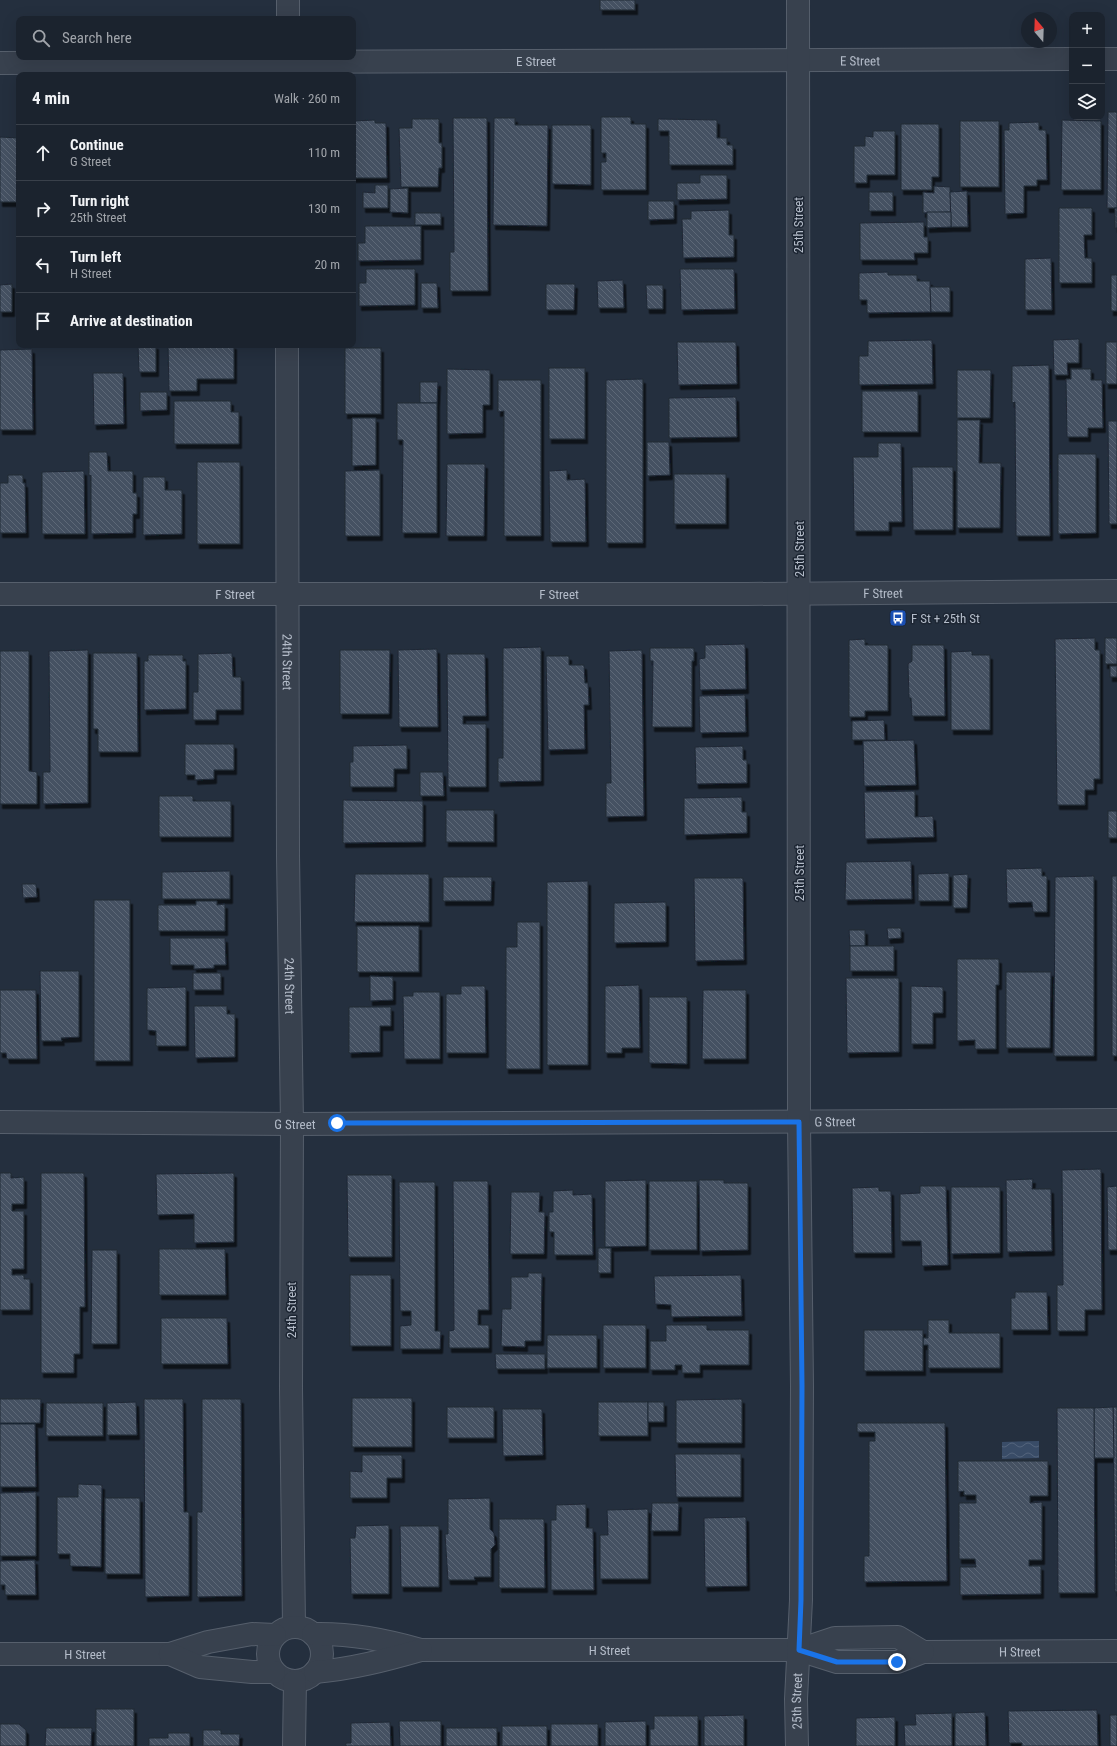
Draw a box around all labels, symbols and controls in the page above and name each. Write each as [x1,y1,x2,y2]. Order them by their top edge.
north arrow [1021,12,1057,48]
map controls [1069,12,1105,120]
button: + [1069,12,1105,48]
search box [16,16,356,60]
icon: search [30,27,52,49]
text: Search here [62,29,132,47]
button: − [1069,48,1105,84]
street label: E Street [516,53,556,69]
street label: E Street [840,53,880,68]
button: layers [1069,84,1105,120]
text: 4 min [32,88,70,108]
text: Walk · 260 m [274,91,340,106]
text: Continue [70,136,124,154]
icon: ahead [32,142,54,164]
text: 110 m [308,145,340,160]
text: G Street [70,154,111,169]
text: Turn right [70,192,129,210]
street label: 25th Street [791,197,806,253]
icon: right [32,198,54,220]
text: 130 m [308,201,340,216]
text: 25th Street [70,210,126,225]
text: Turn left [70,248,121,266]
icon: left [32,254,54,276]
text: 20 m [314,257,340,272]
text: H Street [70,266,112,281]
icon: arrive [32,310,54,332]
text: Arrive at destination [70,312,193,330]
street label: 25th Street [792,521,807,577]
street label: F Street [863,585,903,601]
street label: F Street [215,587,255,602]
street label: F Street [539,587,579,602]
bus stop icon: F St + 25th St [888,608,908,628]
place label: F St + 25th St [911,611,980,626]
street label: 24th Street [280,634,295,690]
street label: 25th Street [792,845,807,901]
street label: 24th Street [282,958,298,1014]
route start [328,1114,346,1132]
street label: G Street [814,1114,856,1129]
street label: G Street [274,1116,316,1132]
street label: 24th Street [284,1282,299,1338]
street label: H Street [589,1643,630,1658]
street label: H Street [999,1644,1041,1659]
street label: H Street [64,1647,106,1662]
route end [888,1653,906,1671]
street label: 25th Street [788,1672,805,1729]

